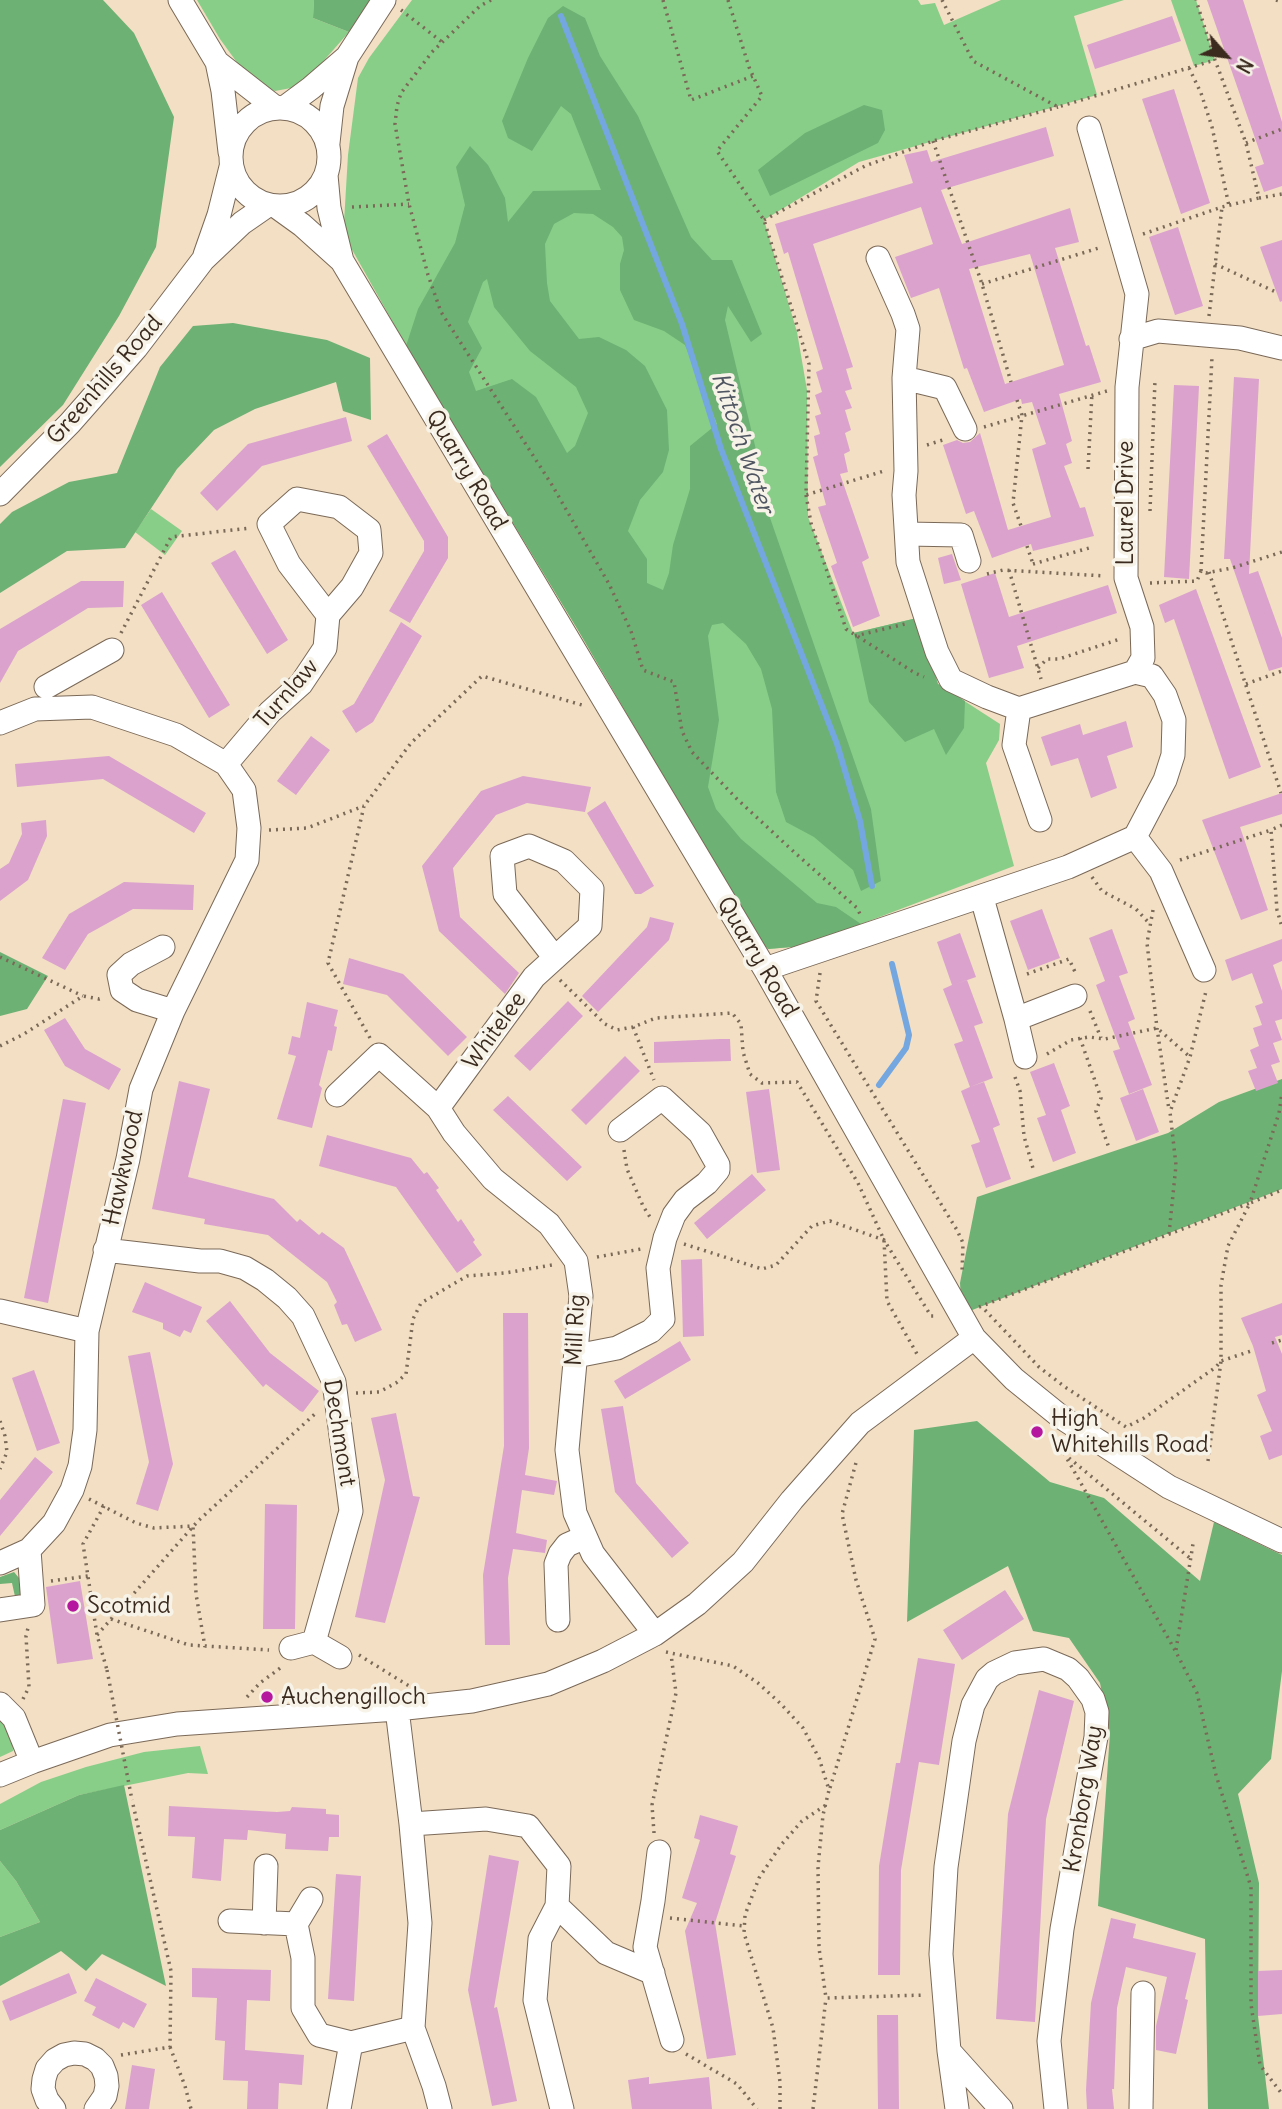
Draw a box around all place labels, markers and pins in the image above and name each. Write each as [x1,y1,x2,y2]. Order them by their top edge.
place label: High Whitehills Road [1051,1405,1209,1459]
marker: High Whitehills Road [1029,1424,1045,1440]
place label: Scotmid [87,1592,171,1620]
marker: Scotmid [65,1598,81,1614]
place label: Auchengilloch [281,1683,426,1711]
marker: Auchengilloch [259,1689,275,1705]

